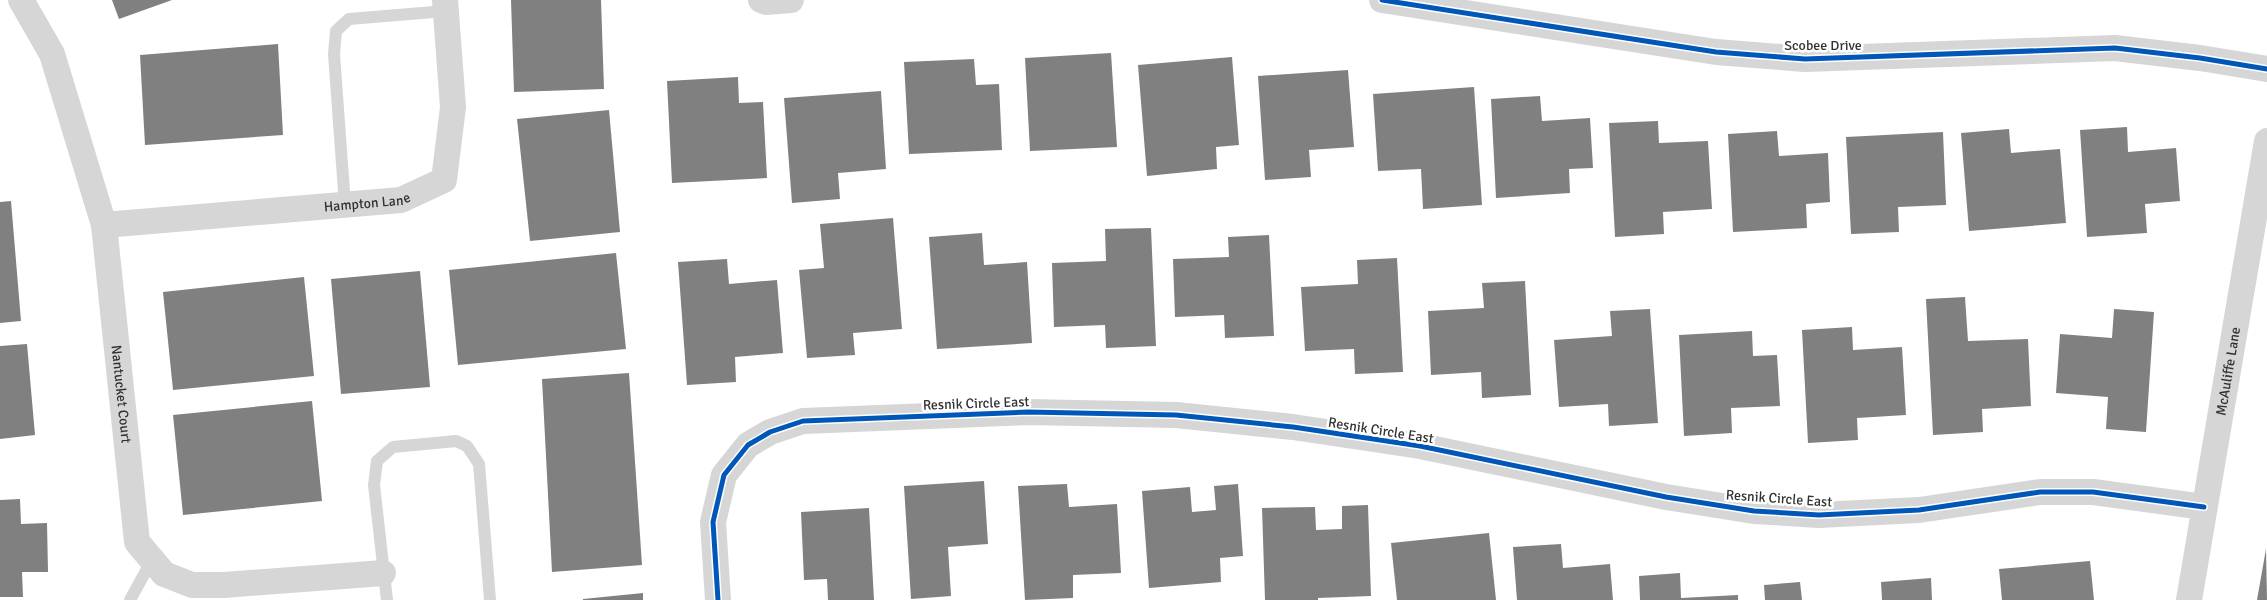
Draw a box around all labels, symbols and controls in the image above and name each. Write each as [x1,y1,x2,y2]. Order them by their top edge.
street label: Scobee Drive [1784,37,1862,54]
street label: Hampton Lane [323,189,413,215]
street label: McAuliffe Lane [2212,326,2244,417]
street label: Nantucket Court [108,344,135,444]
street label: Resnik Circle East [922,393,1030,414]
street label: Resnik Circle East [1327,414,1435,447]
street label: Resnik Circle East [1725,486,1833,511]

